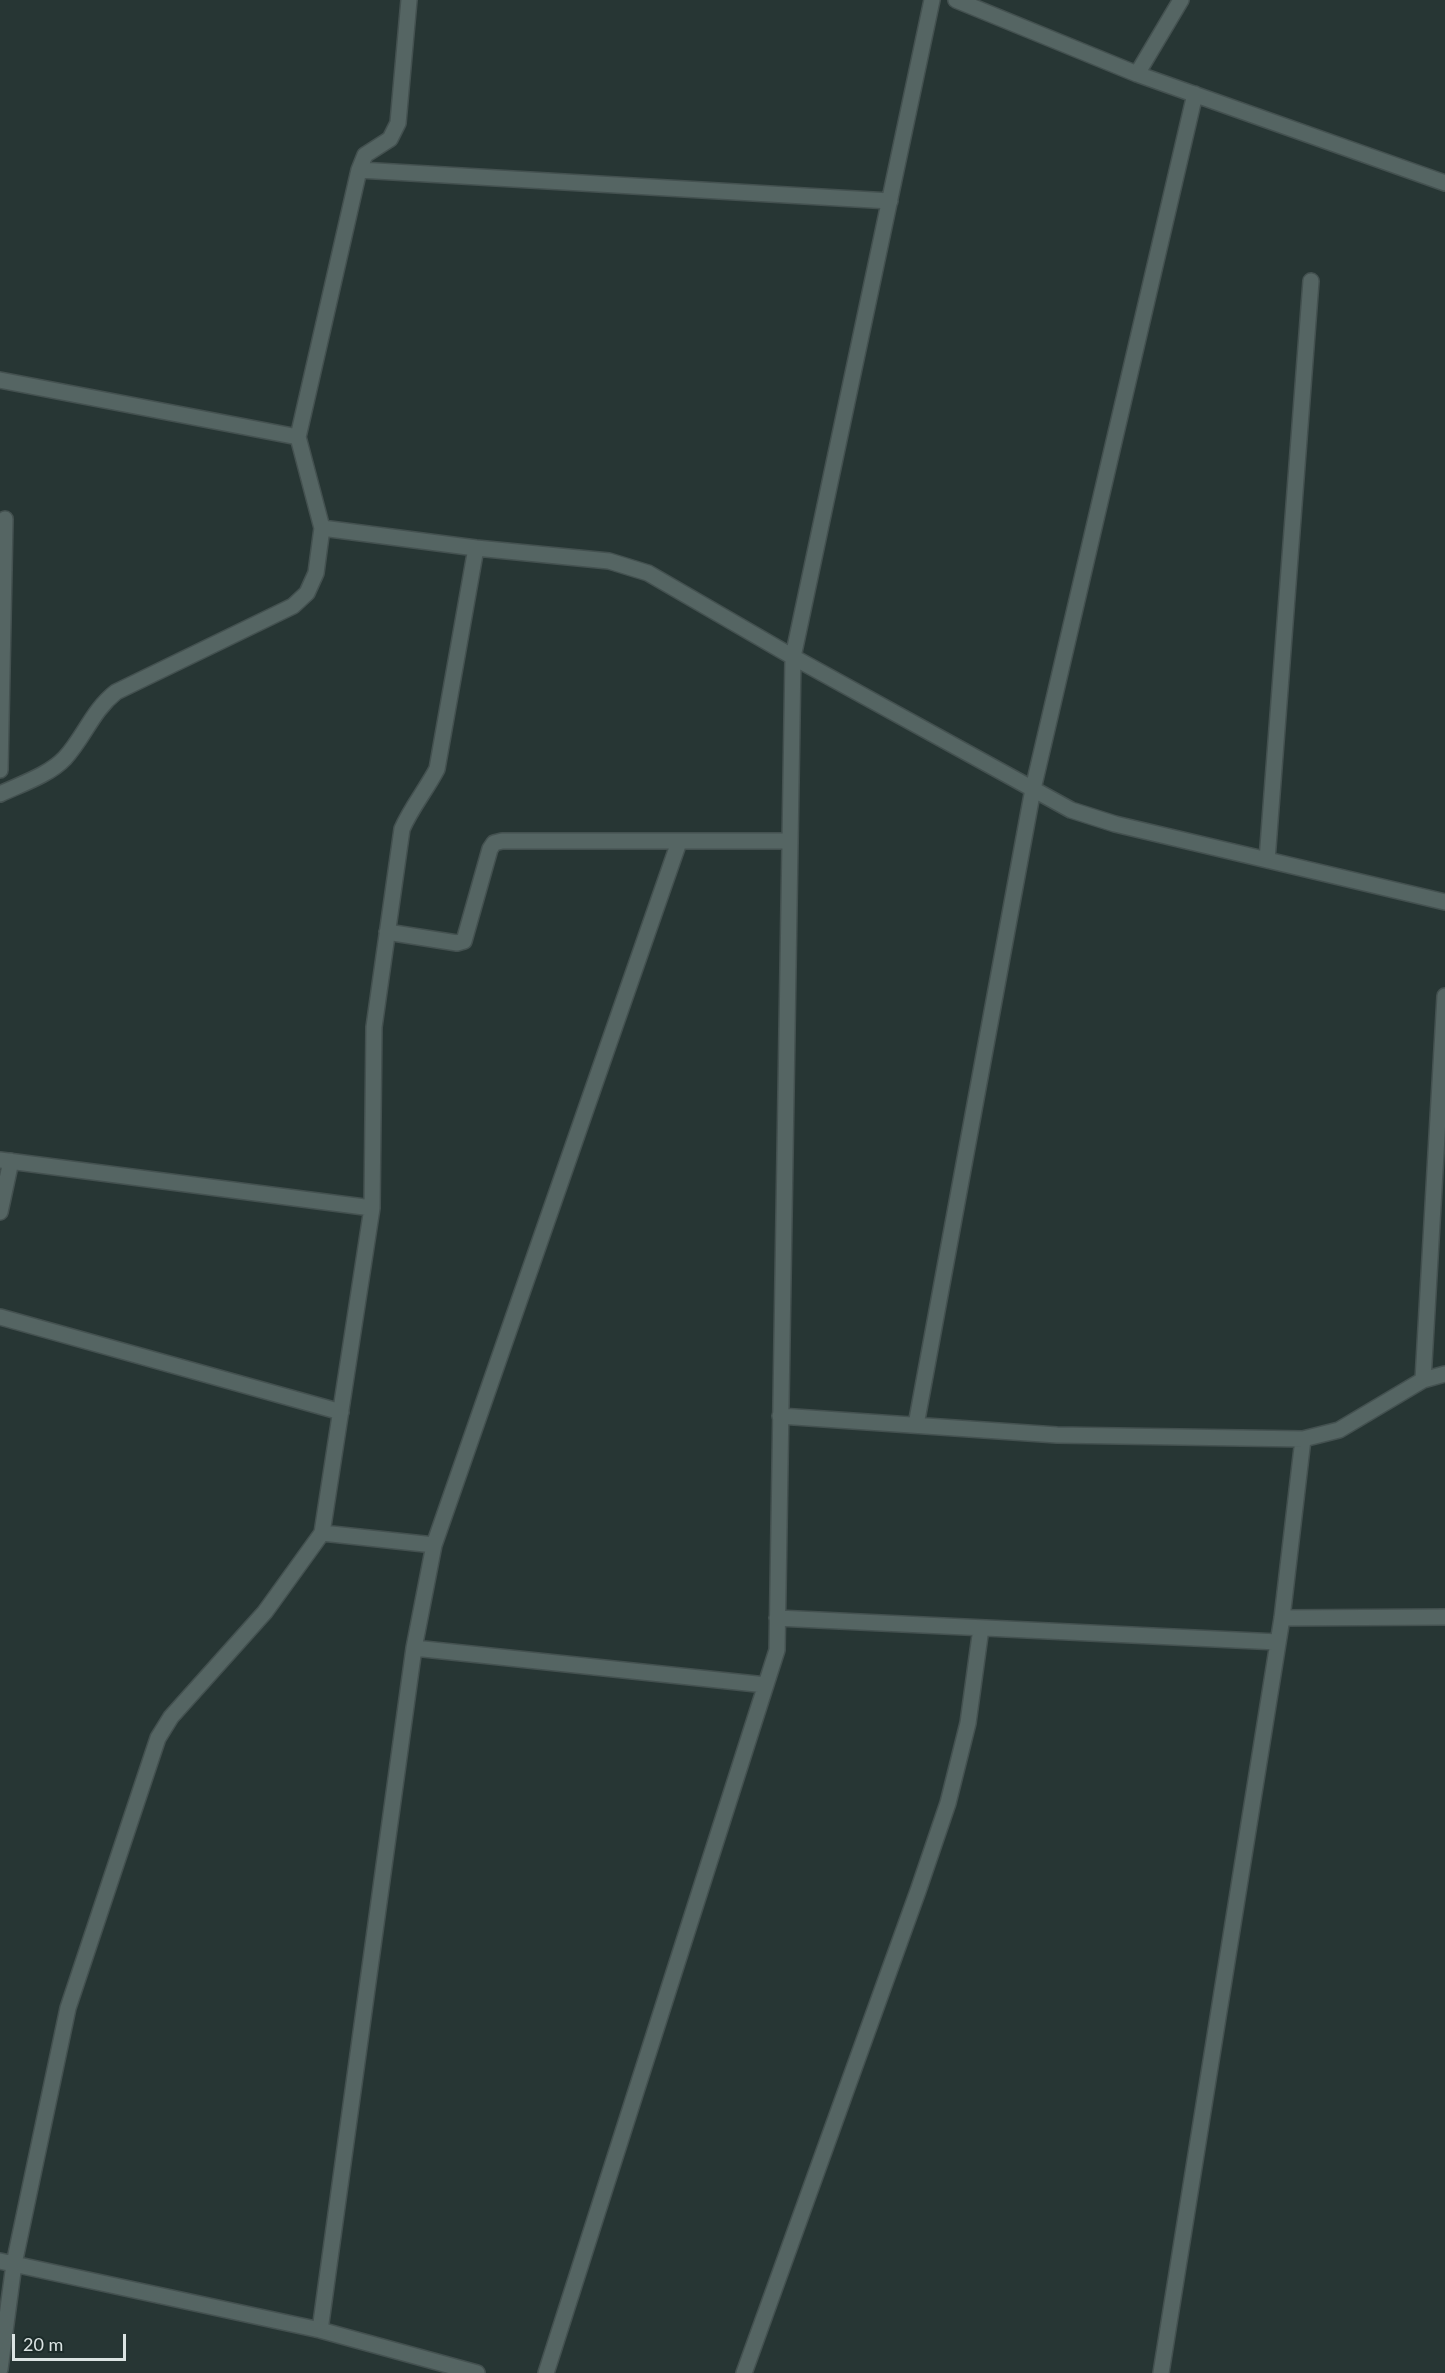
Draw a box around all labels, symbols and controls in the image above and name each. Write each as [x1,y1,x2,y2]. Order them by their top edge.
scale bar [15,2322,129,2360]
text: 20 m [23,2333,63,2355]

